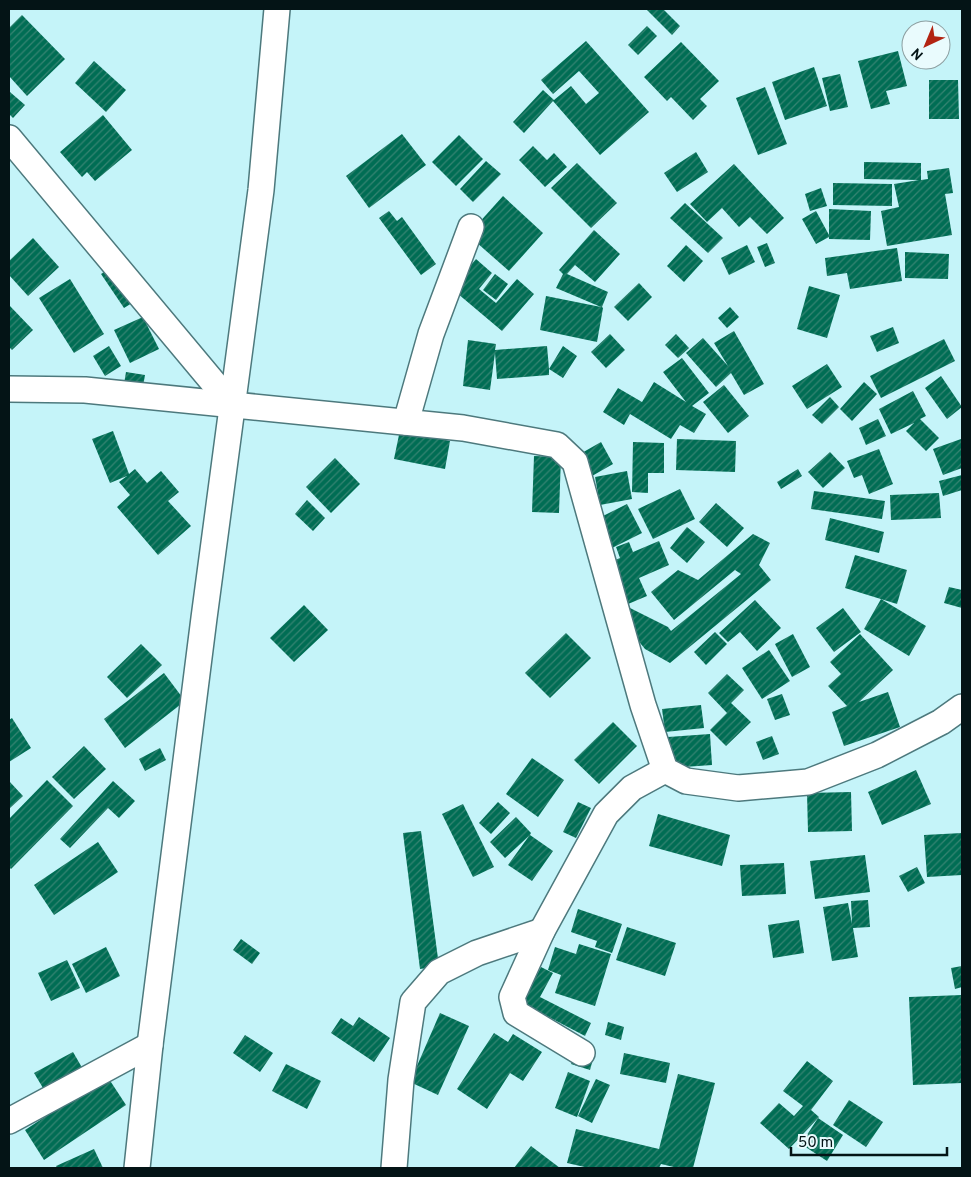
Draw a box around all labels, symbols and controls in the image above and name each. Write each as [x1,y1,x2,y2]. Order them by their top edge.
north arrow [901,20,951,70]
text: N [908,44,928,63]
scale bar [791,1124,947,1156]
text: 50 m [798,1134,833,1153]

